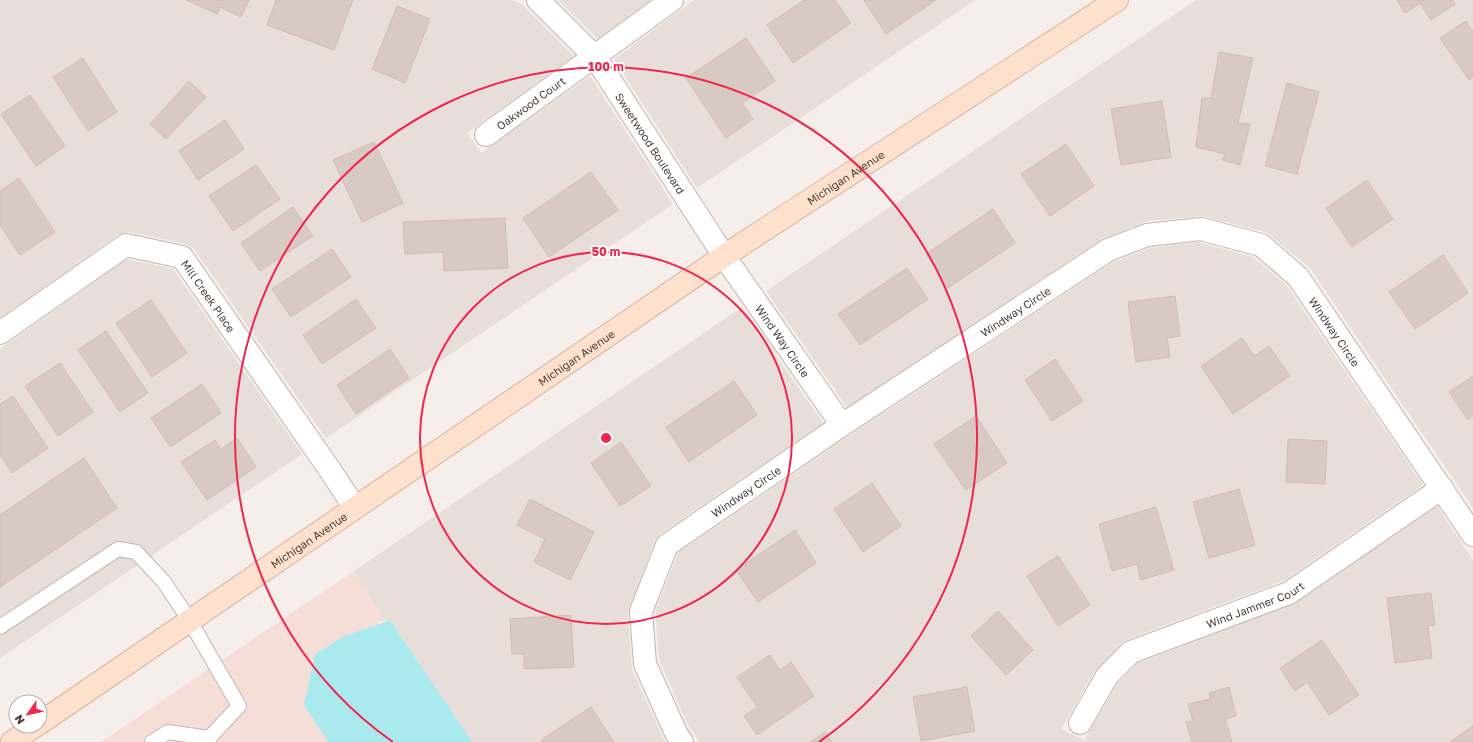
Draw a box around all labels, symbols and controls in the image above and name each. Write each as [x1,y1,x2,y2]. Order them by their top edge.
text: 100 m [588,59,624,74]
street label: Oakwood Court [494,73,567,132]
street label: Sweetwood Boulevard [613,90,688,196]
street label: Michigan Avenue [804,147,886,207]
text: 50 m [592,244,620,259]
street label: Mill Creek Place [179,257,238,334]
street label: Windway Circle [978,283,1053,339]
street label: Windway Circle [1307,294,1363,369]
street label: Wind Way Circle [753,302,813,379]
street label: Michigan Avenue [535,326,617,388]
centre of rings [599,431,613,445]
street label: Windway Circle [709,463,783,519]
street label: Michigan Avenue [268,509,349,570]
street label: Wind Jammer Court [1204,578,1306,630]
north arrow [8,694,48,734]
text: N [12,713,27,727]

